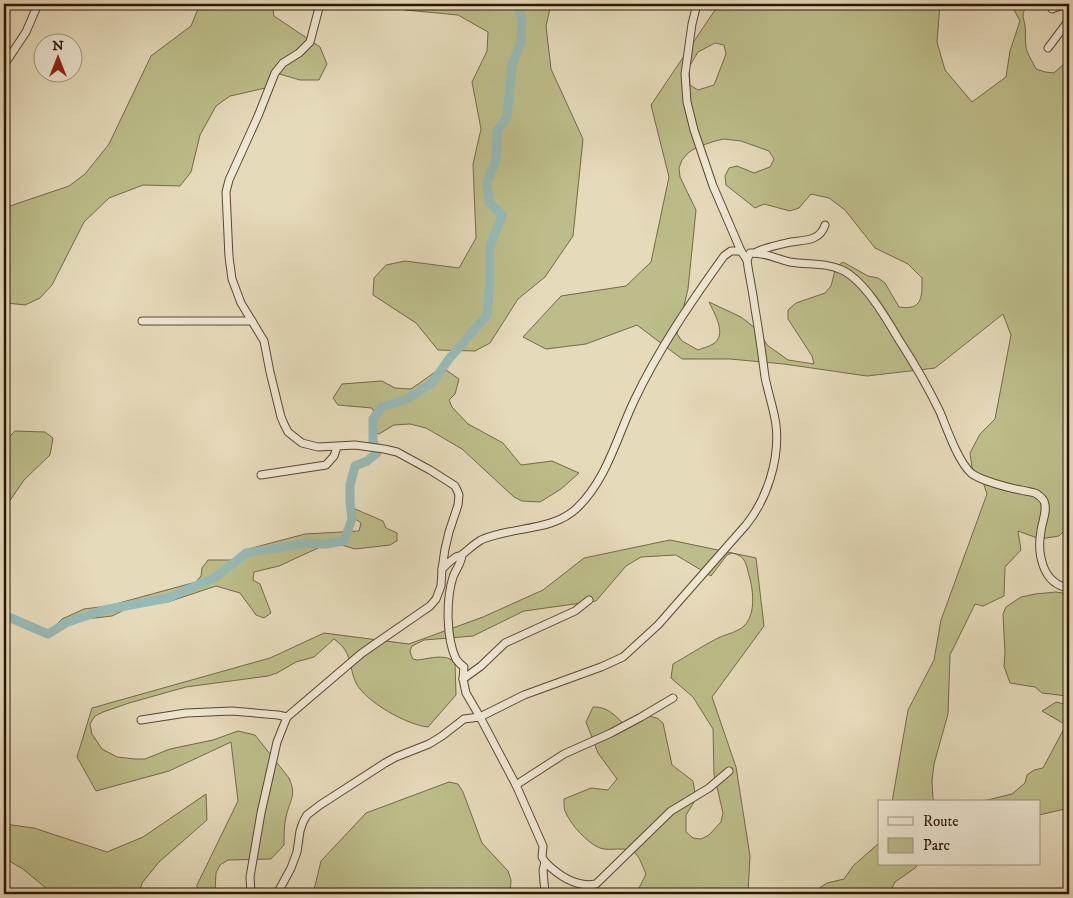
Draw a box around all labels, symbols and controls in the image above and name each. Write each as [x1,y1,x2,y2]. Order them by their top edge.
north arrow [32,32,82,82]
text: N [52,37,64,55]
legend [878,800,1040,866]
text: Route [923,812,958,831]
text: Parc [923,836,951,855]

